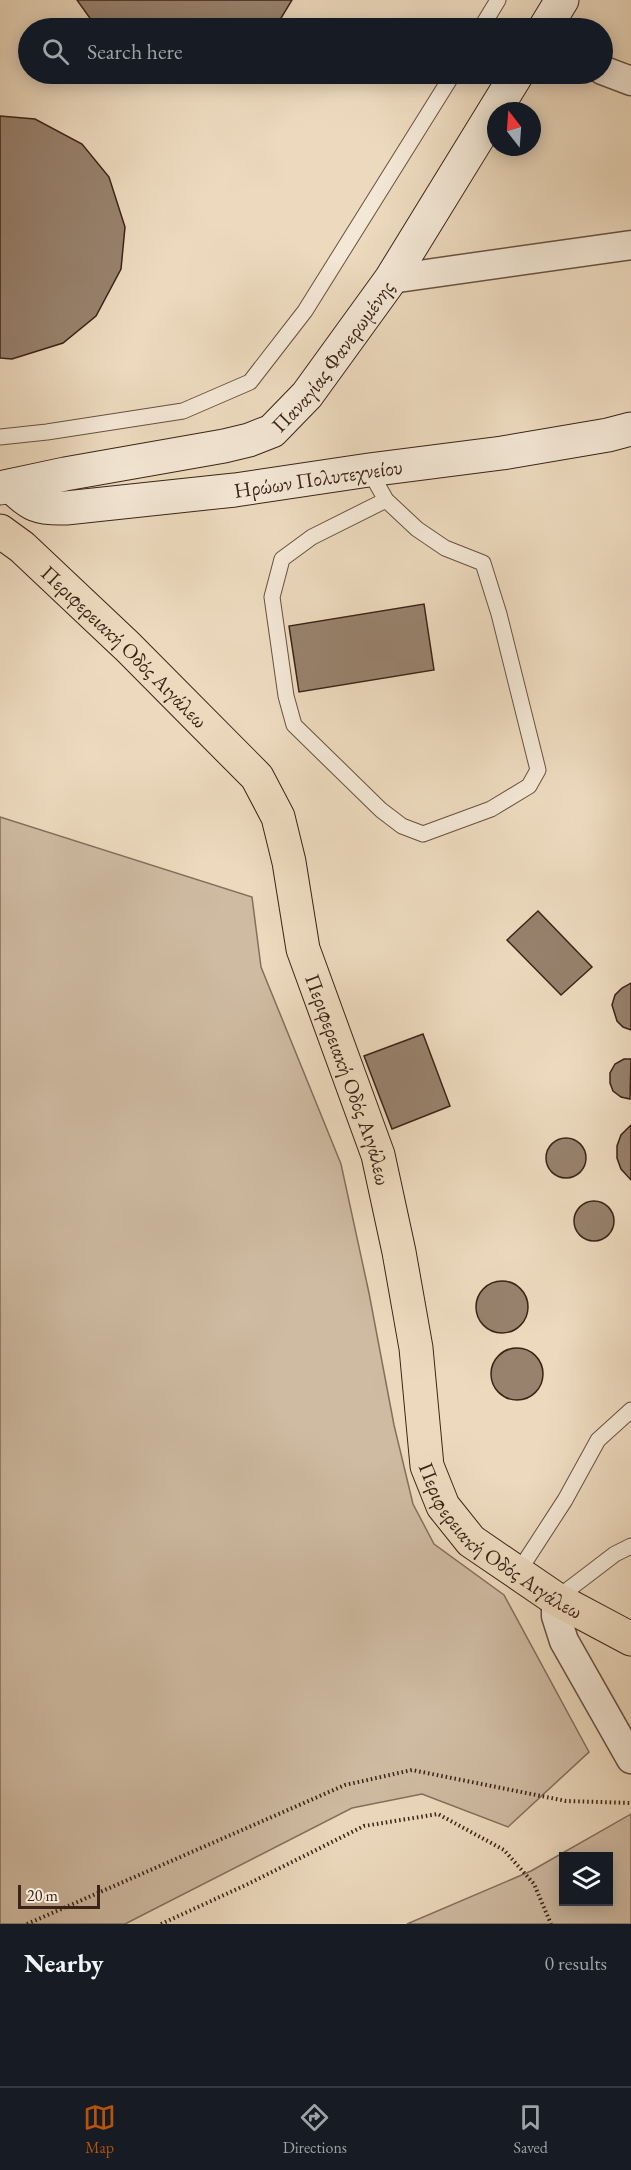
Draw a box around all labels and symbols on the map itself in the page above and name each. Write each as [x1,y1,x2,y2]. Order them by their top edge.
north arrow [487,102,541,156]
street label: Παναγίας Φανερωμένης [265,275,399,437]
street label: Ηρώων Πολυτεχνείου [232,452,404,503]
street label: Περιφερειακή Οδός Αιγάλεω [36,559,214,733]
street label: Περιφερειακή Οδός Αιγάλεω [300,970,398,1188]
street label: Περιφερειακή Οδός Αιγάλεω [413,1458,587,1624]
scale bar [18,1882,100,1910]

